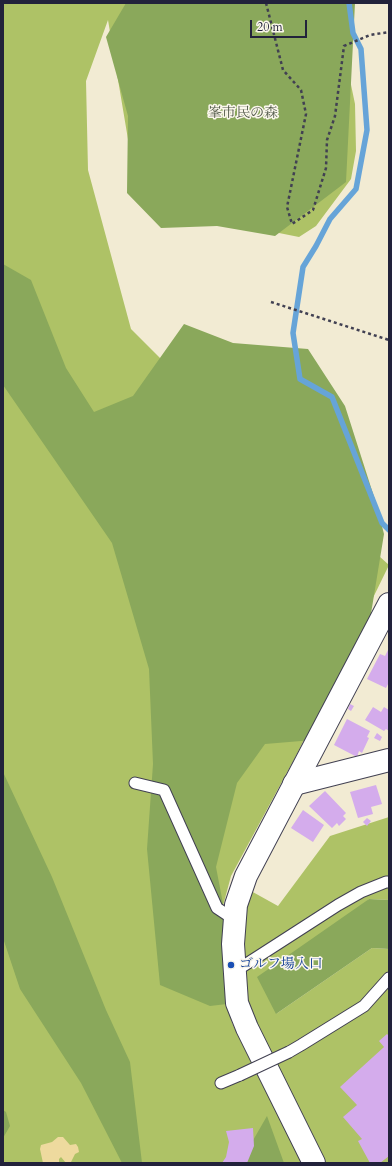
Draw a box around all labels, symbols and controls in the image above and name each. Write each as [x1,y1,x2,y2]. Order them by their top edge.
scale bar [252,12,309,38]
text: 20 m [257,19,283,35]
park label: 峯市民の森 [208,106,278,122]
place label: ゴルフ場入口 [239,957,323,973]
marker: ゴルフ場入口 [226,960,236,970]

